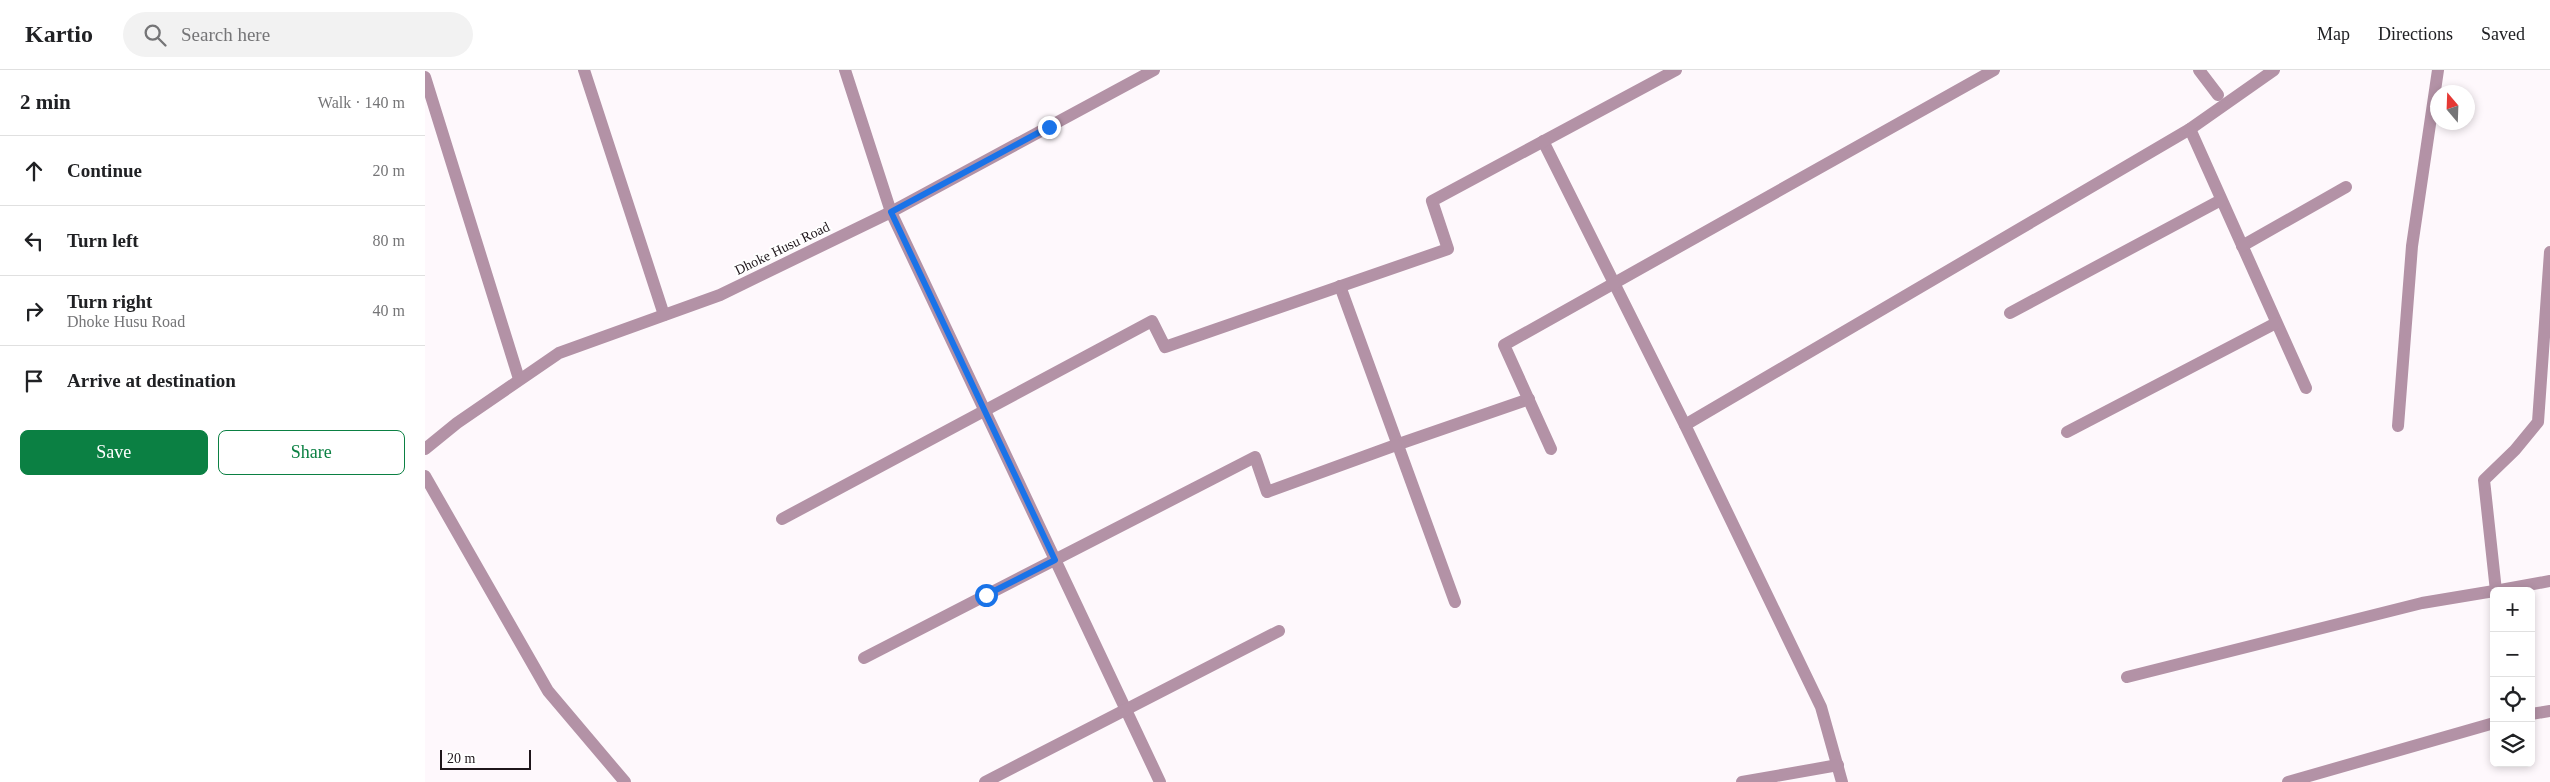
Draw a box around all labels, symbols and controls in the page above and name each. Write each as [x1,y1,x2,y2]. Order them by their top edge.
search box [123,12,473,57]
text: Kartio [25,21,93,47]
icon: search [141,21,169,49]
text: Search here [181,24,270,45]
text: Map [2317,24,2350,44]
text: Directions [2378,24,2453,44]
text: Saved [2481,24,2525,44]
north arrow [2430,85,2475,130]
text: 2 min [20,90,71,114]
text: Walk · 140 m [318,94,405,111]
route end [1038,116,1061,139]
icon: ahead [20,157,48,185]
text: Continue [67,160,142,181]
text: 20 m [373,162,405,179]
street label: Dhoke Husu Road [732,219,832,278]
icon: left [20,227,48,255]
text: Turn left [67,230,139,251]
text: 80 m [373,232,405,249]
text: Turn right [67,291,152,312]
icon: right [20,297,48,325]
text: 40 m [373,302,405,319]
text: Dhoke Husu Road [67,313,185,330]
icon: arrive [20,367,48,395]
text: Arrive at destination [67,370,236,391]
button: Save [20,430,208,475]
button: Share [218,430,405,475]
route start [975,584,998,607]
map controls [2490,587,2535,767]
button: + [2490,587,2535,632]
button: − [2490,632,2535,677]
button: locate [2490,677,2535,722]
button: layers [2490,722,2535,767]
scale bar [440,747,531,770]
text: 20 m [447,751,475,766]

